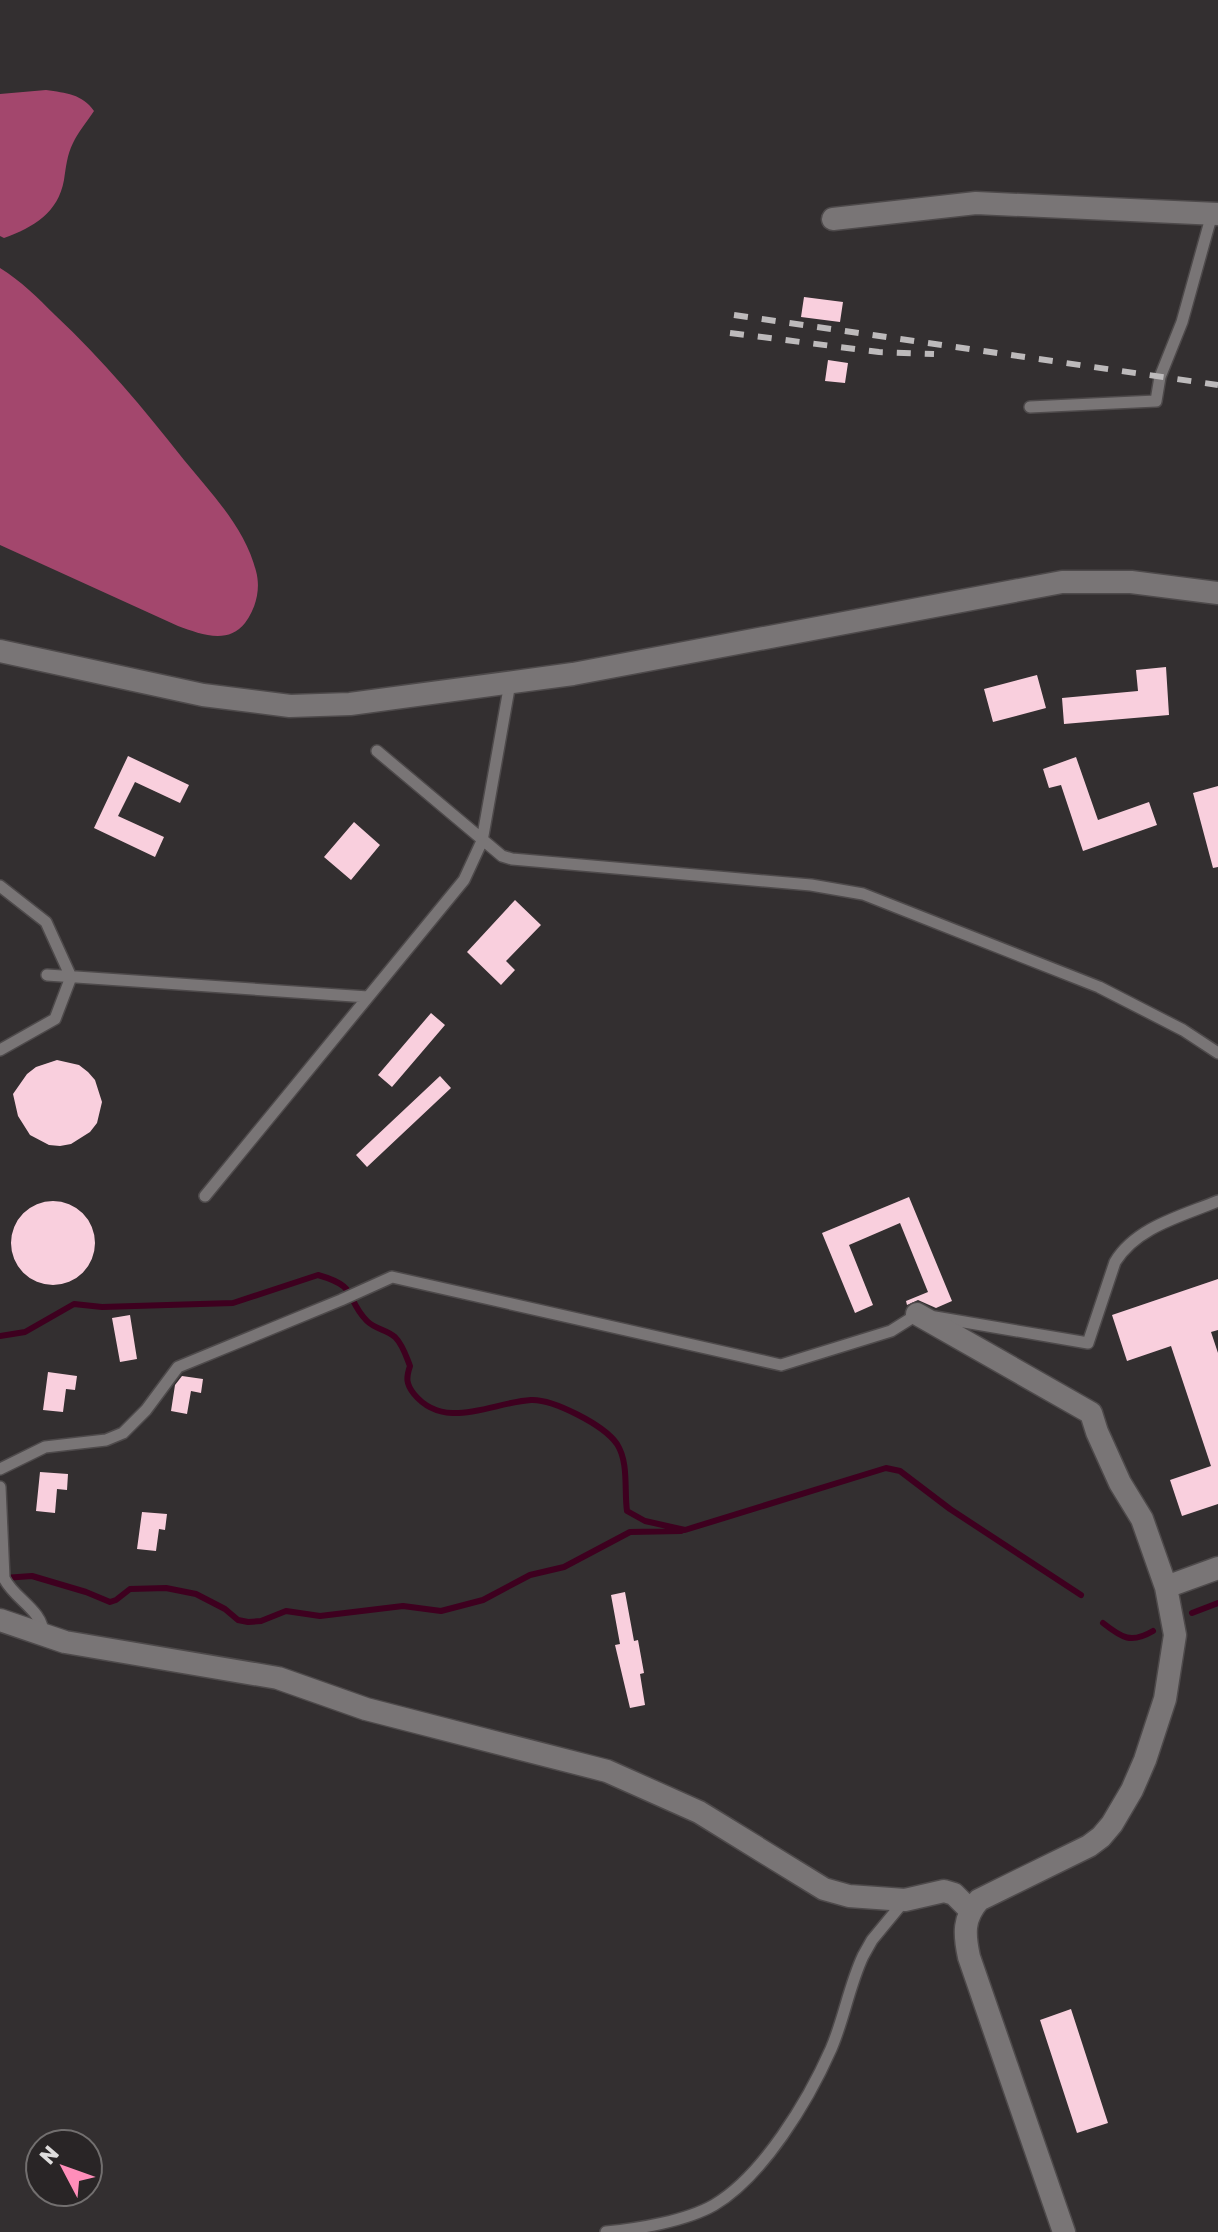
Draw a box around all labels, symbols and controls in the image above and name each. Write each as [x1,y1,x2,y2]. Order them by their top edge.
north arrow [24,2128,104,2208]
text: N [34,2140,65,2170]

